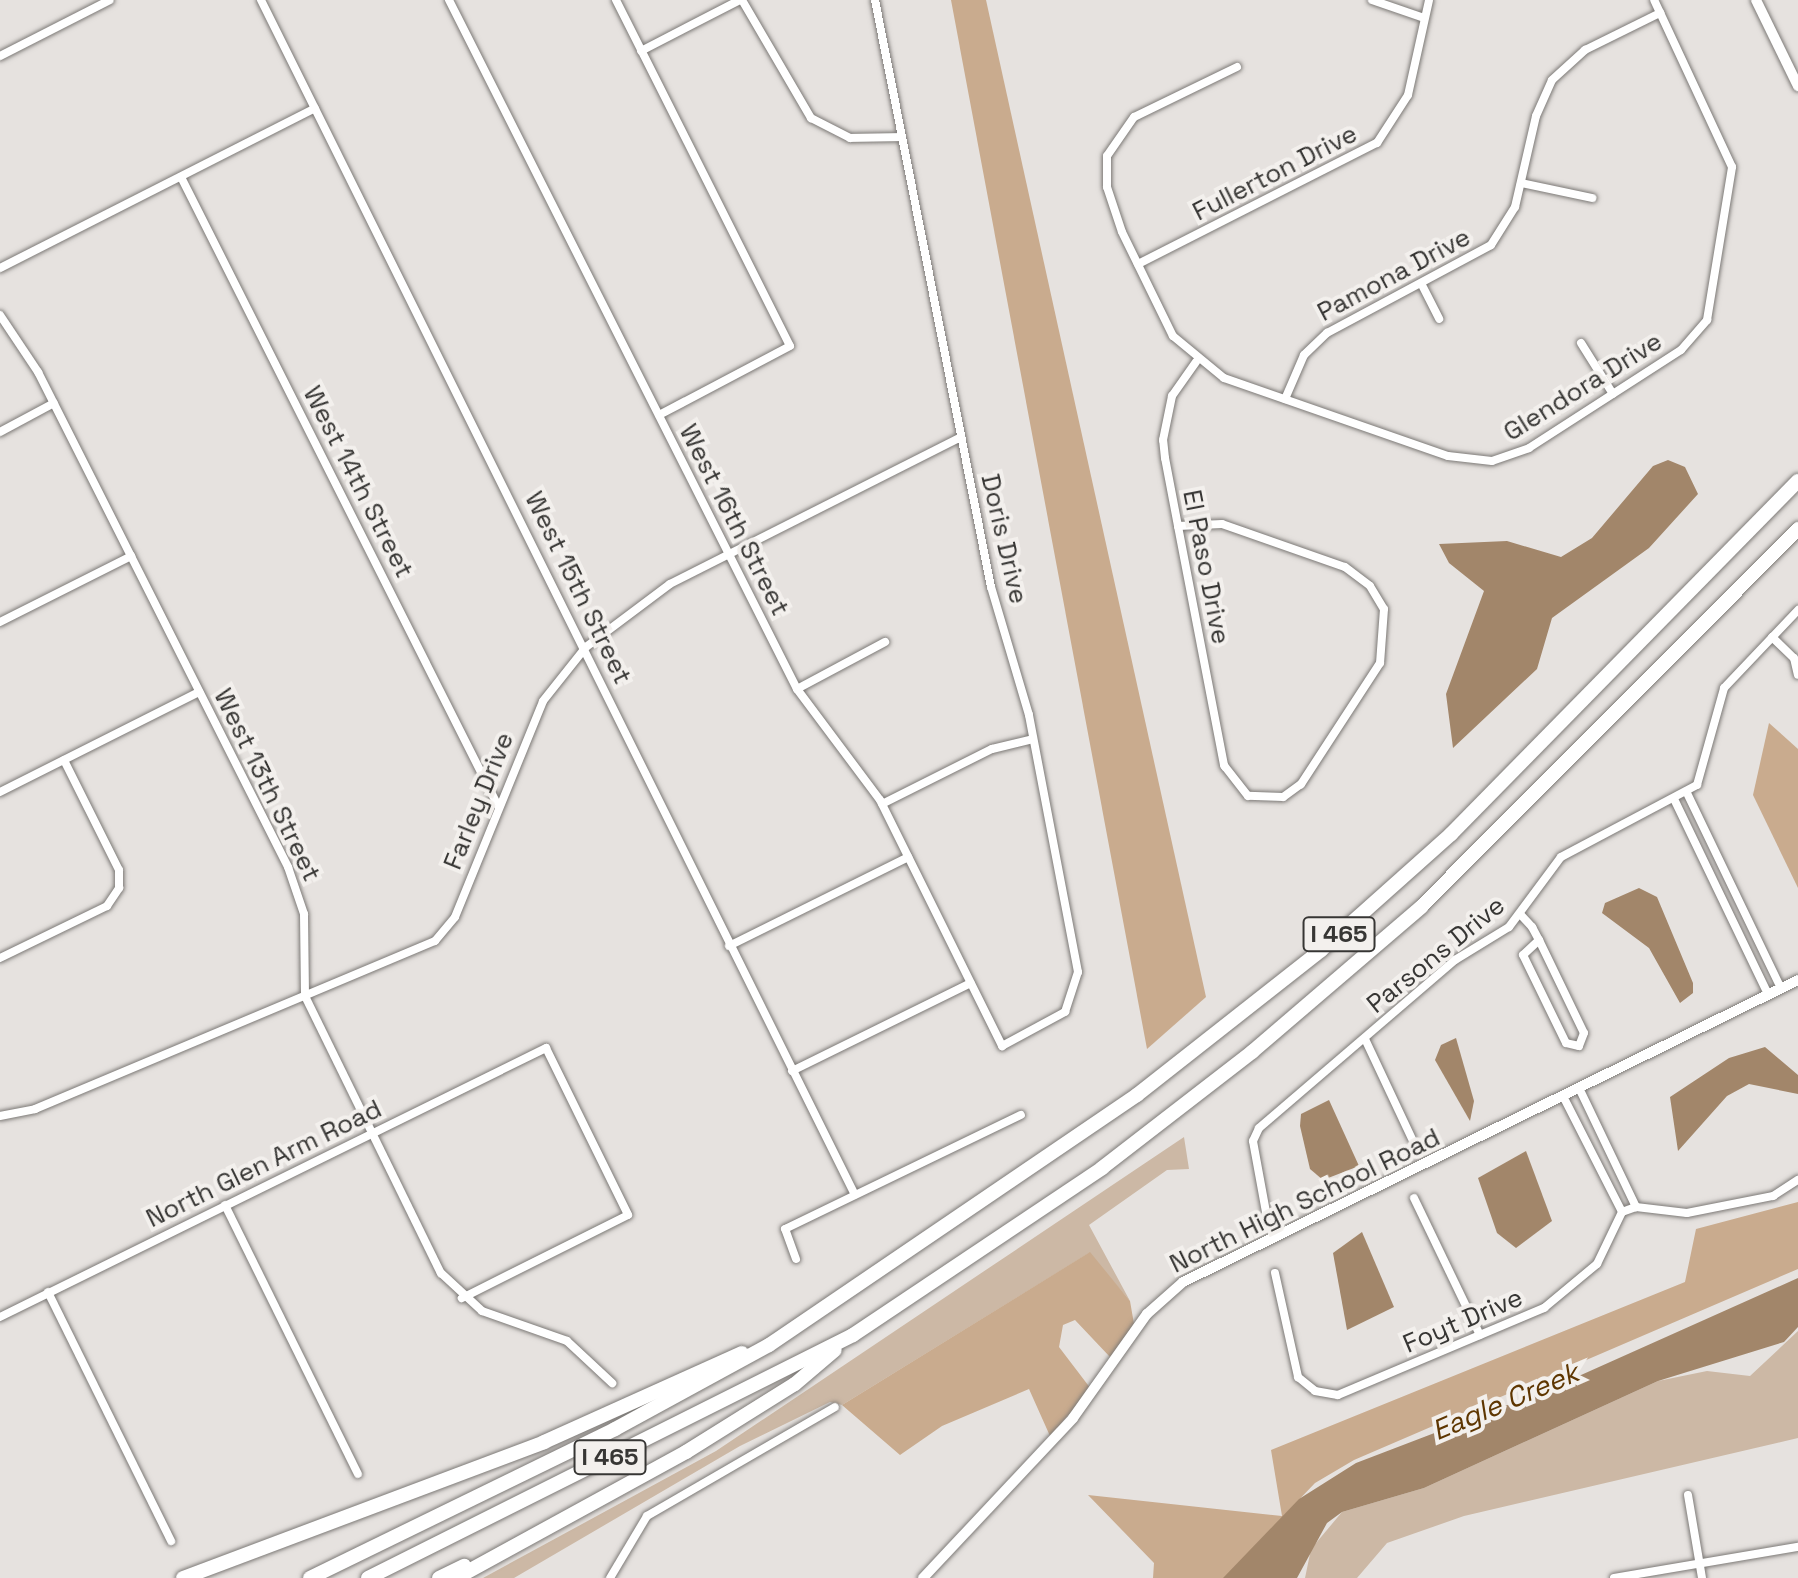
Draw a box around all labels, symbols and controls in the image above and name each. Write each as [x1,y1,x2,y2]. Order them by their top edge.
street label: Fullerton Drive [1188,118,1362,228]
street label: Pamona Drive [1312,222,1476,328]
street label: Glendora Drive [1498,326,1668,448]
street label: West 14th Street [296,381,420,583]
street label: West 16th Street [672,419,796,621]
street label: Doris Drive [974,471,1034,607]
street label: West 15th Street [518,487,638,689]
street label: El Paso Drive [1176,487,1236,647]
street label: West 13th Street [207,684,327,886]
street label: Farley Drive [437,728,521,874]
street label: Parsons Drive [1361,890,1511,1020]
road number: I 465 [1301,914,1377,954]
street label: North Glen Arm Road [141,1093,387,1235]
street label: North High School Road [1165,1122,1445,1280]
street label: Foyt Drive [1399,1282,1527,1360]
water label: Eagle Creek [1426,1355,1584,1447]
road number: I 465 [572,1437,648,1477]

